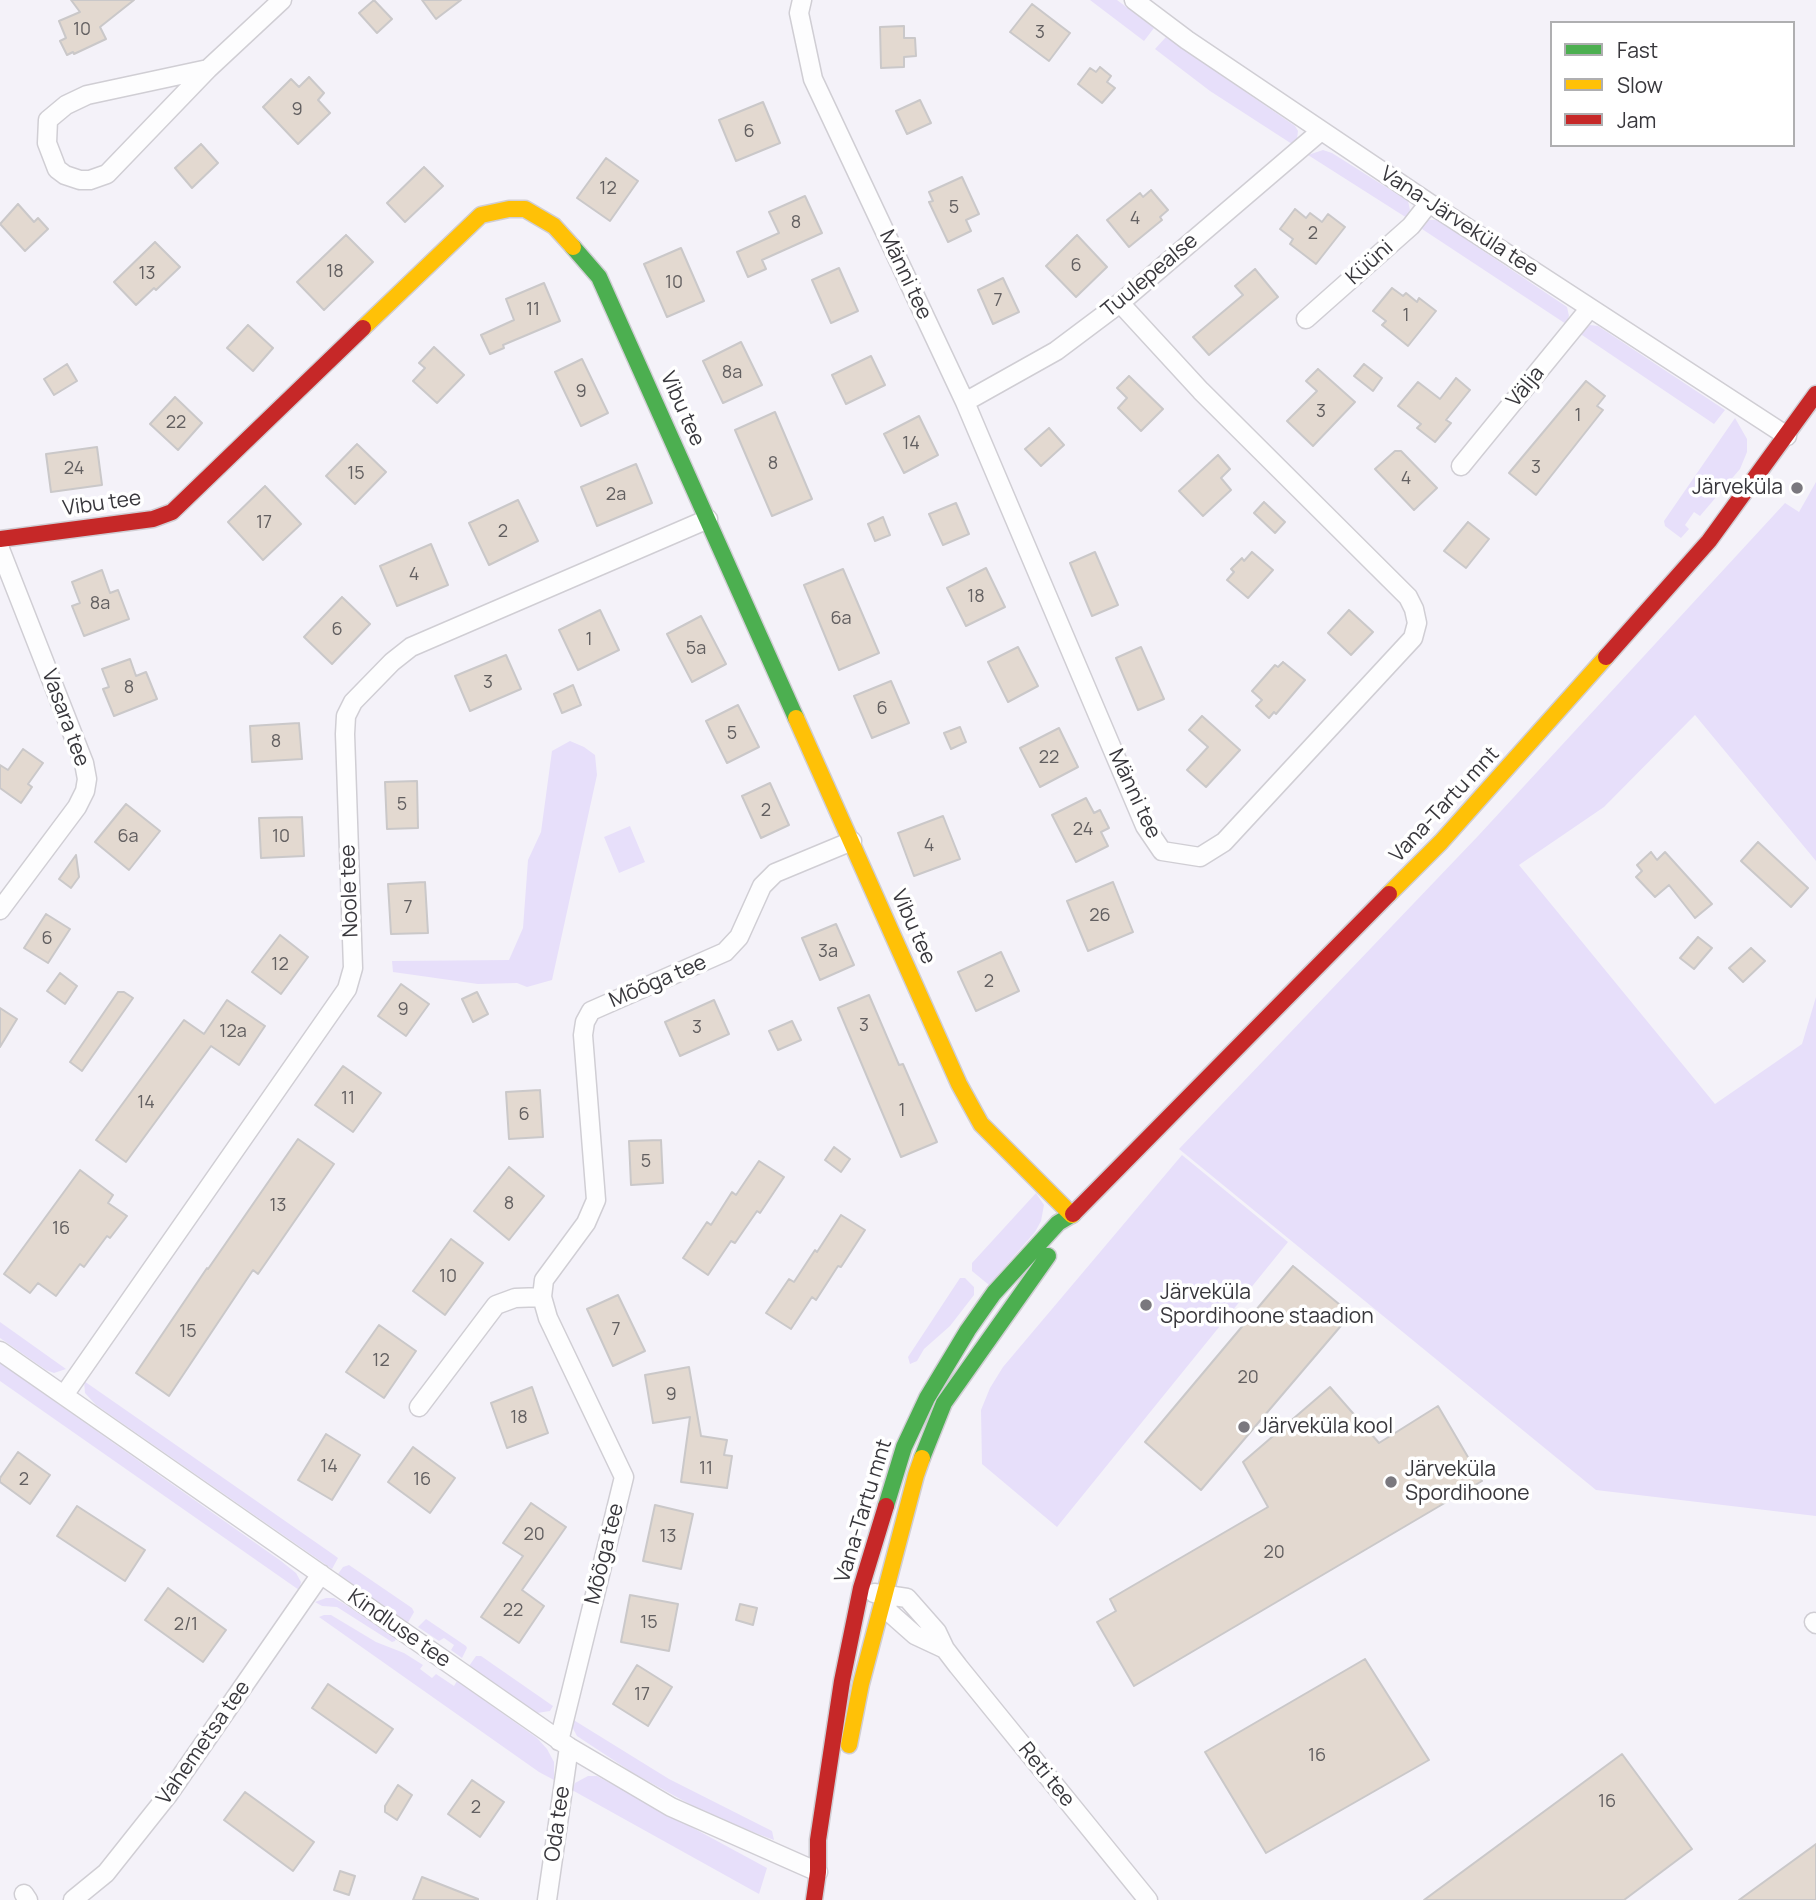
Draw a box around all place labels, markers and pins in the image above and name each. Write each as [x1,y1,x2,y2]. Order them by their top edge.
place label: Järveküla [1692,475,1783,501]
marker: Järveküla [1789,480,1805,496]
place label: Järveküla Spordihoone staadion [1160,1280,1374,1330]
marker: Järveküla Spordihoone staadion [1138,1297,1154,1313]
place label: Järveküla kool [1258,1414,1393,1440]
marker: Järveküla kool [1236,1419,1252,1435]
place label: Järveküla Spordihoone [1405,1457,1530,1507]
marker: Järveküla Spordihoone [1383,1474,1399,1490]

